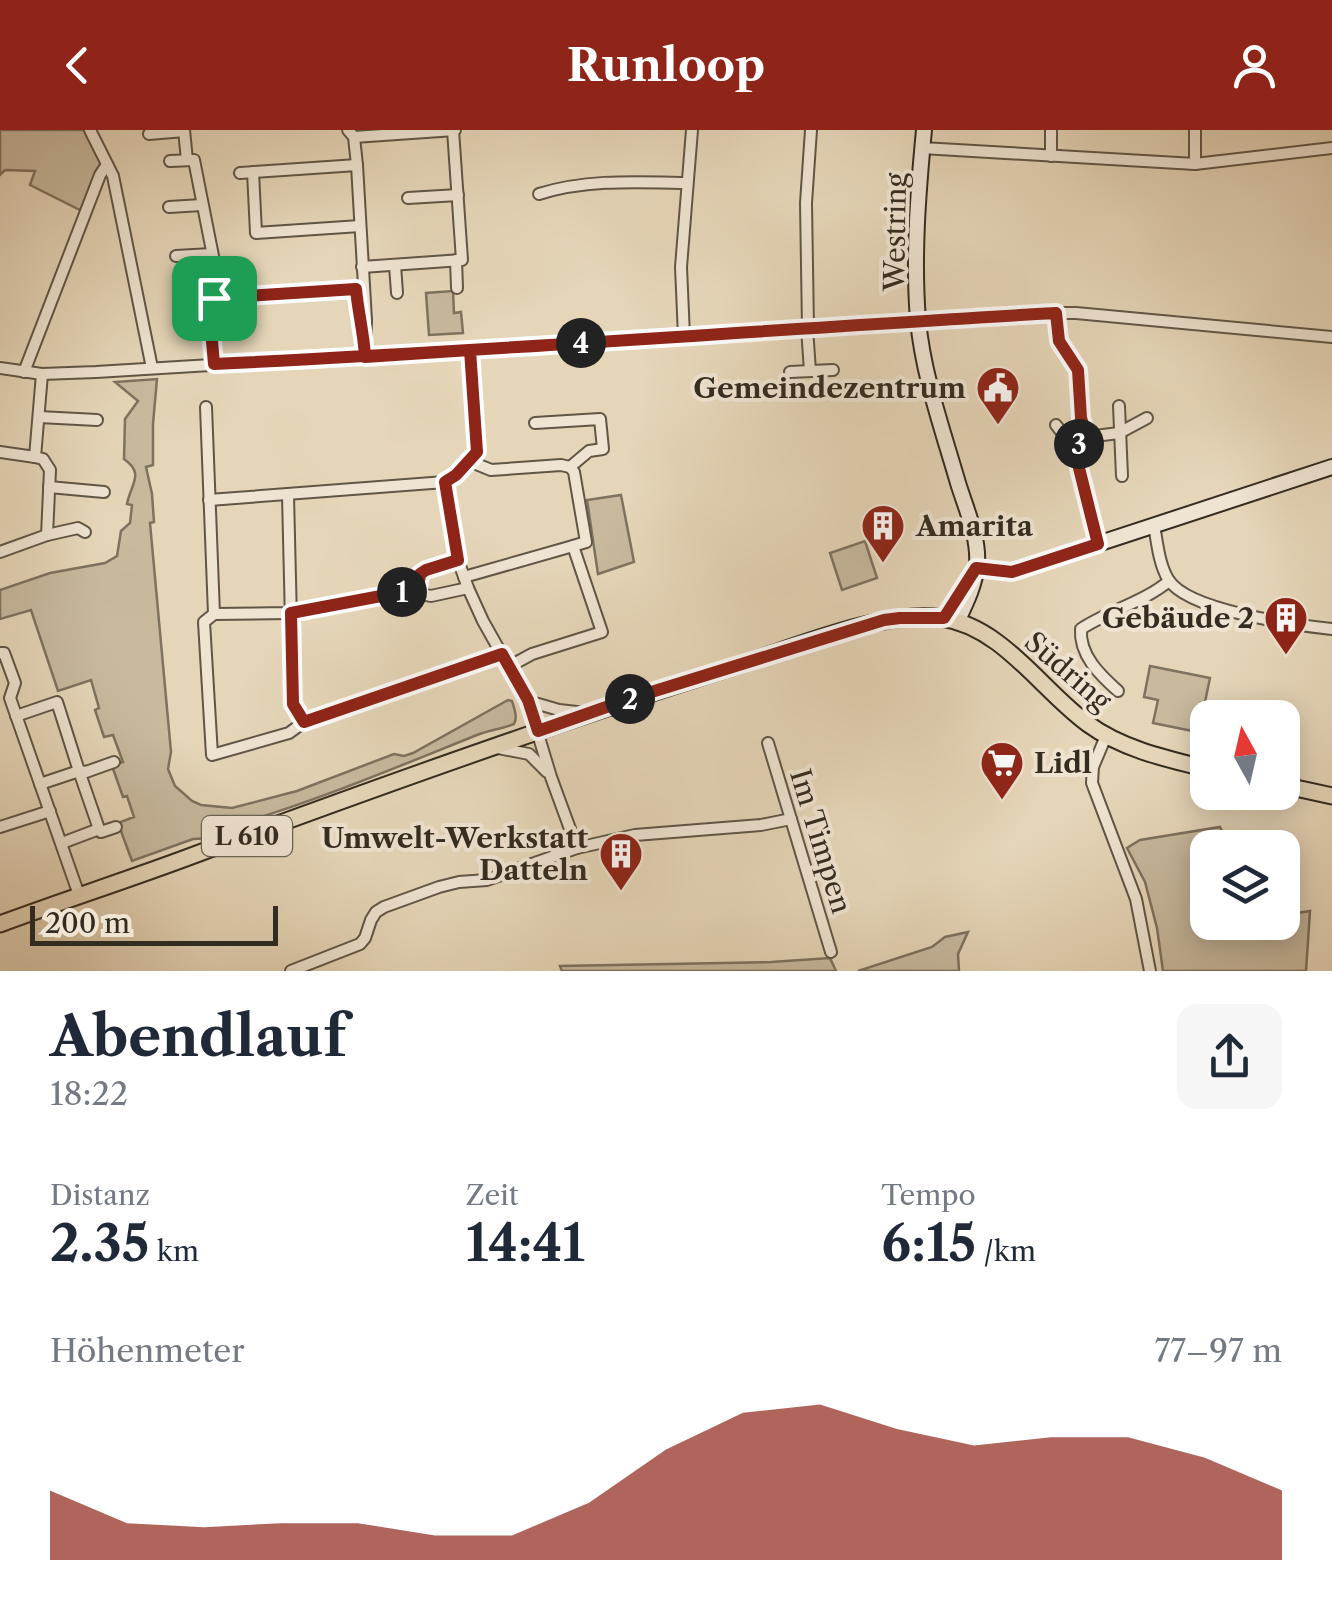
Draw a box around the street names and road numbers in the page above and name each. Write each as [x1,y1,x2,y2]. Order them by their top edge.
street label: Westring [877,172,913,293]
street label: Südring [1018,624,1118,718]
street label: Im Timpen [783,765,859,917]
road number: L 610 [202,816,292,856]

